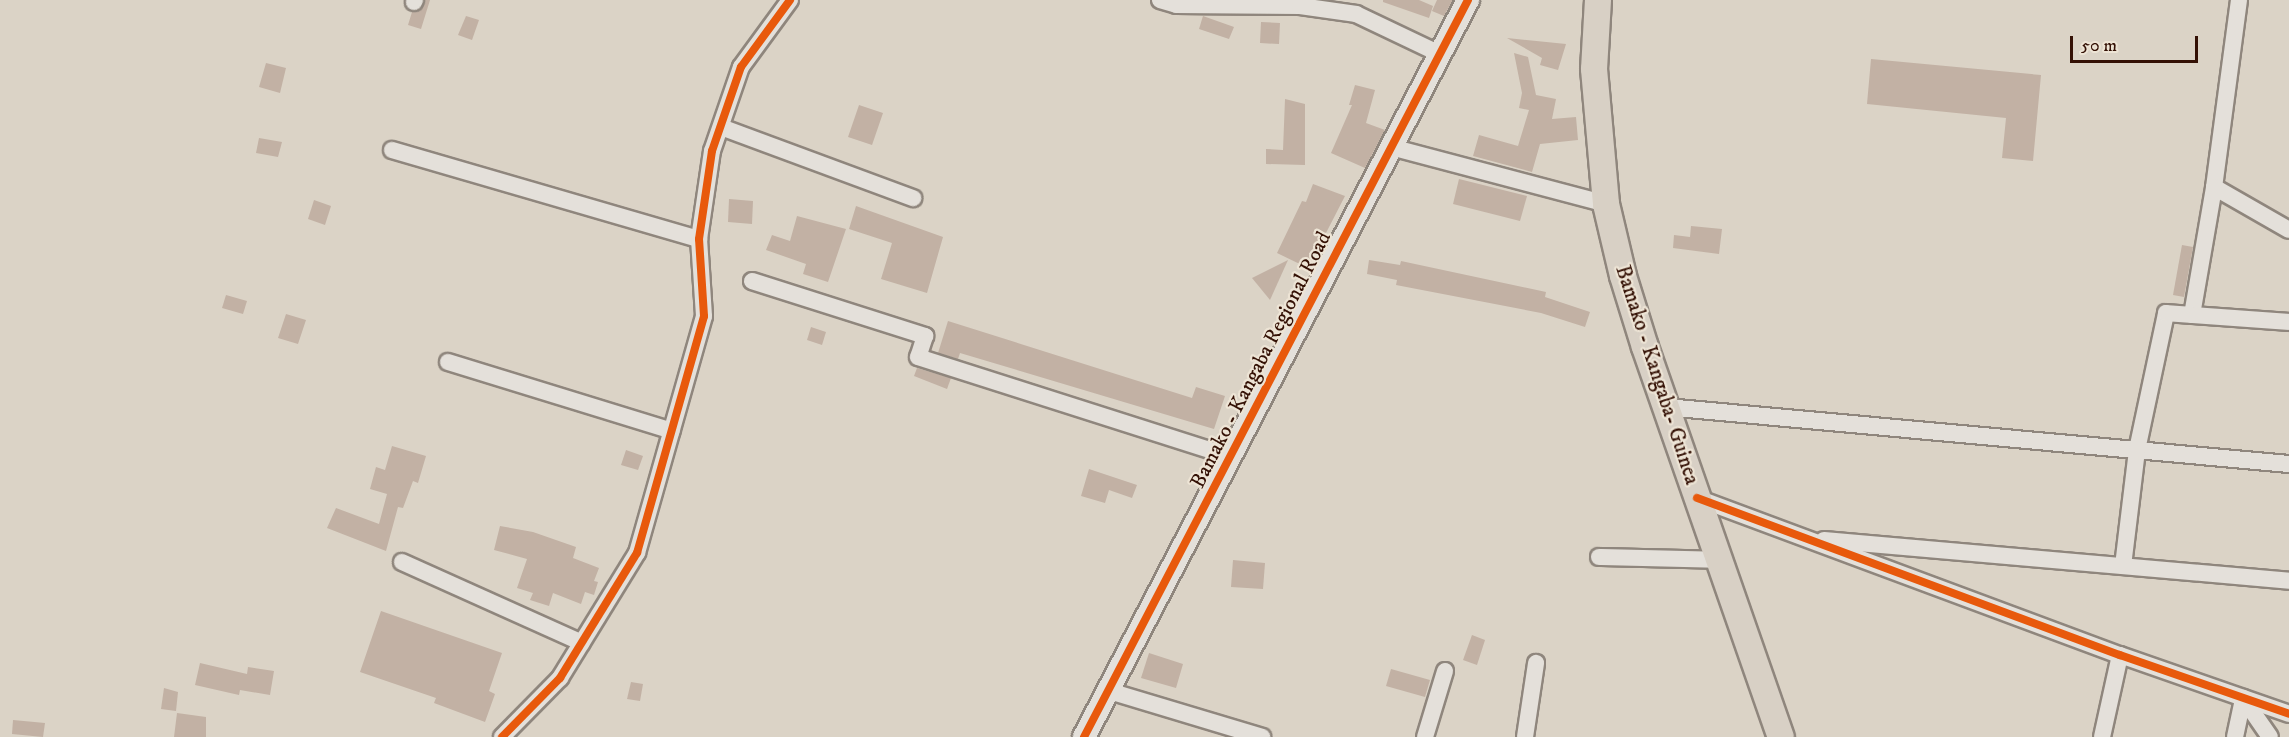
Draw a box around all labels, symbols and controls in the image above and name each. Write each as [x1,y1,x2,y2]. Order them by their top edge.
scale bar [2073,24,2200,62]
text: 50 m [2081,35,2117,57]
street label: Bamako - Kangaba Regional Road [1185,228,1337,492]
street label: Bamako - Kangaba- Guinea [1610,262,1704,488]

